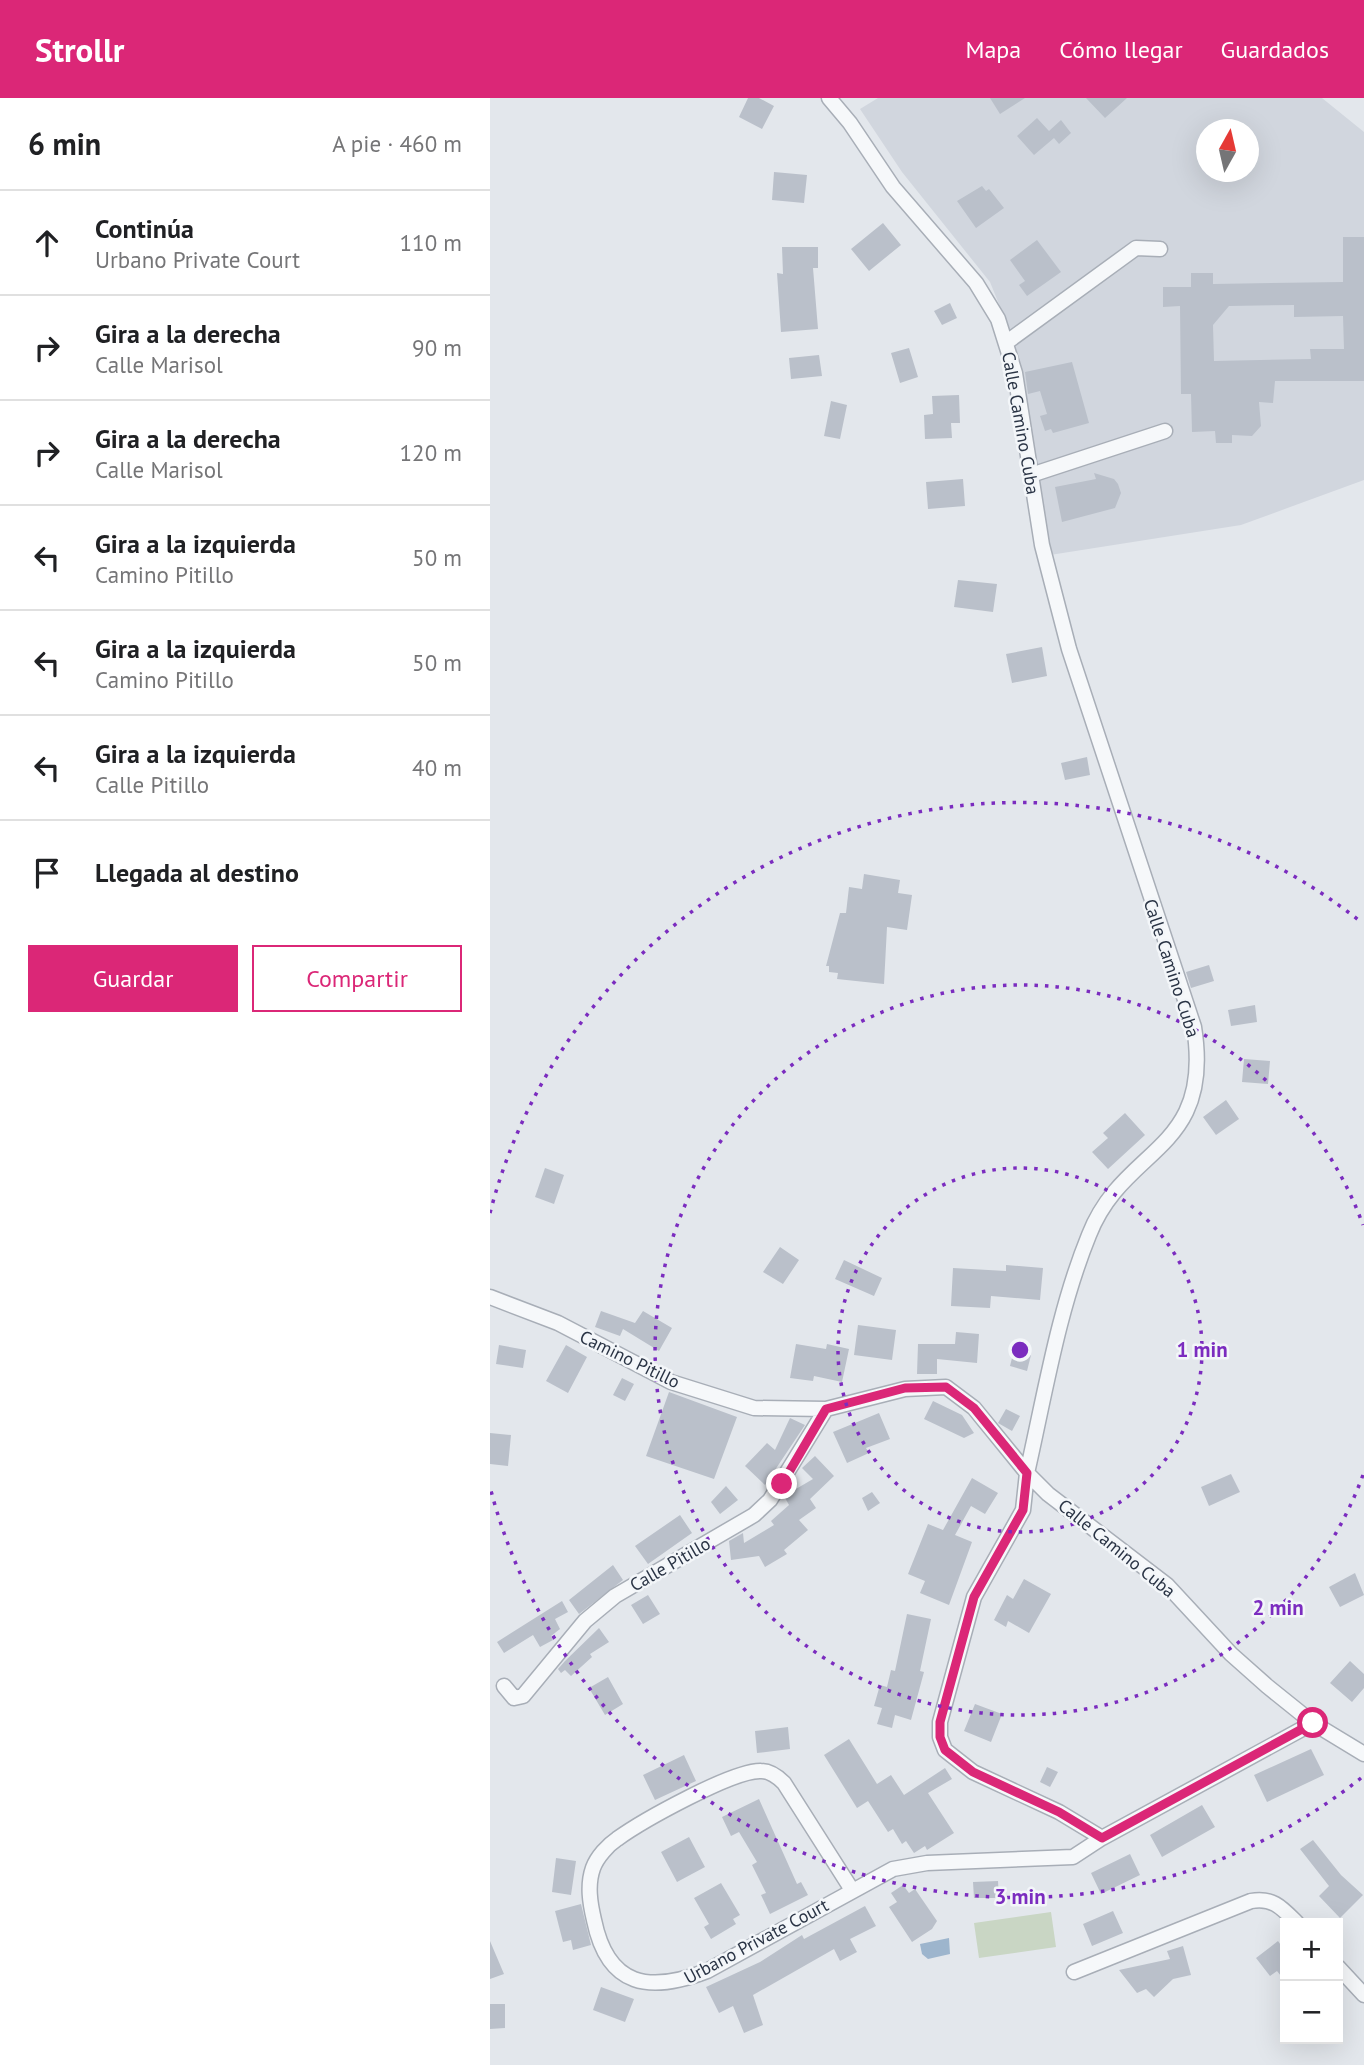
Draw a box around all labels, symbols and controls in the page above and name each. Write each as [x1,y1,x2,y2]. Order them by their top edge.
text: Strollr [35,28,124,71]
text: Mapa [965,34,1021,65]
text: Cómo llegar [1059,34,1183,65]
text: Guardados [1221,34,1329,65]
north arrow [1196,119,1259,182]
text: 6 min [28,124,101,163]
text: A pie · 460 m [332,129,462,158]
text: Continúa [95,212,194,245]
icon: ahead [28,224,66,262]
text: 110 m [400,228,462,257]
text: Urbano Private Court [95,245,300,274]
text: Gira a la derecha [95,317,281,350]
icon: right [28,329,66,367]
text: 90 m [412,333,462,362]
text: Calle Marisol [95,350,223,379]
street label: Calle Camino Cuba [997,350,1045,496]
text: Gira a la derecha [95,422,281,455]
icon: right [28,434,66,472]
text: 120 m [400,438,462,467]
text: Calle Marisol [95,455,223,484]
text: Gira a la izquierda [95,527,296,560]
icon: left [28,539,66,577]
text: 50 m [412,543,462,572]
text: Camino Pitillo [95,560,234,589]
text: Gira a la izquierda [95,632,296,665]
icon: left [28,644,66,682]
text: 50 m [412,648,462,677]
text: Camino Pitillo [95,665,234,694]
text: Gira a la izquierda [95,737,296,770]
icon: left [28,749,66,787]
text: 40 m [412,753,462,782]
text: Calle Pitillo [95,770,209,799]
icon: arrive [28,854,66,892]
text: Llegada al destino [95,856,299,889]
street label: Calle Camino Cuba [1139,896,1205,1040]
button: Guardar [28,945,238,1012]
button: Compartir [252,945,462,1012]
street label: Camino Pitillo [576,1325,684,1393]
text: 1 min [1176,1336,1228,1363]
centre of rings [1008,1338,1032,1362]
route end [766,1468,797,1499]
street label: Calle Camino Cuba [1054,1494,1180,1602]
street label: Calle Pitillo [626,1532,714,1596]
text: 2 min [1252,1594,1304,1621]
route start [1297,1707,1328,1738]
text: 3 min [994,1883,1046,1910]
street label: Urbano Private Court [680,1893,832,1989]
map controls [1280,1918,1343,2044]
button: + [1280,1918,1343,1981]
button: − [1280,1981,1343,2044]

